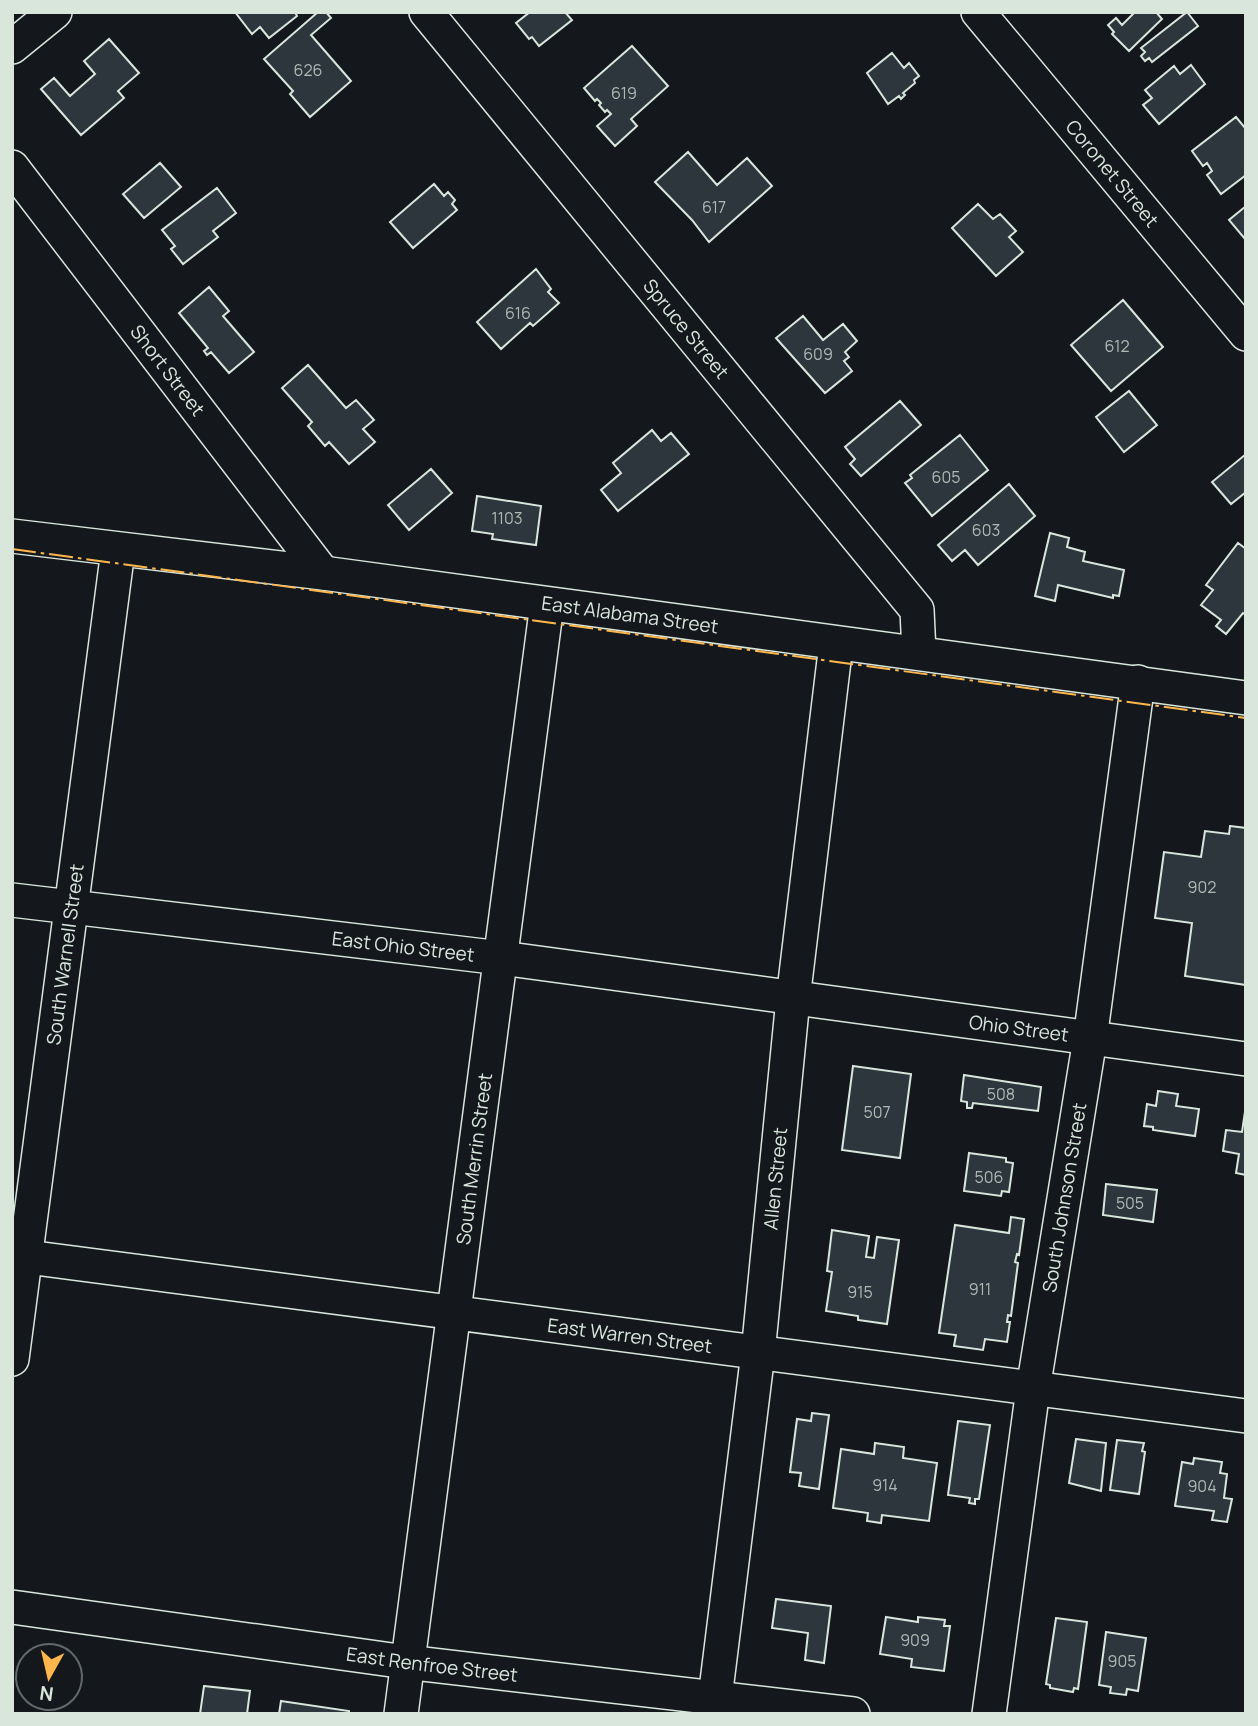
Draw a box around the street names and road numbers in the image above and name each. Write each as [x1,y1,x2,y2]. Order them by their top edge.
street label: Coronet Street [1060,114,1165,233]
street label: Spruce Street [637,273,735,384]
street label: Short Street [124,319,211,421]
street label: East Alabama Street [540,590,720,639]
street label: South Warnell Street [40,862,90,1046]
street label: East Ohio Street [331,925,476,968]
street label: Ohio Street [967,1009,1070,1048]
street label: South Merrin Street [450,1071,498,1246]
street label: South Johnson Street [1036,1101,1092,1294]
street label: Allen Street [757,1126,793,1231]
street label: East Warren Street [546,1312,714,1359]
street label: East Renfroe Street [345,1641,519,1688]

